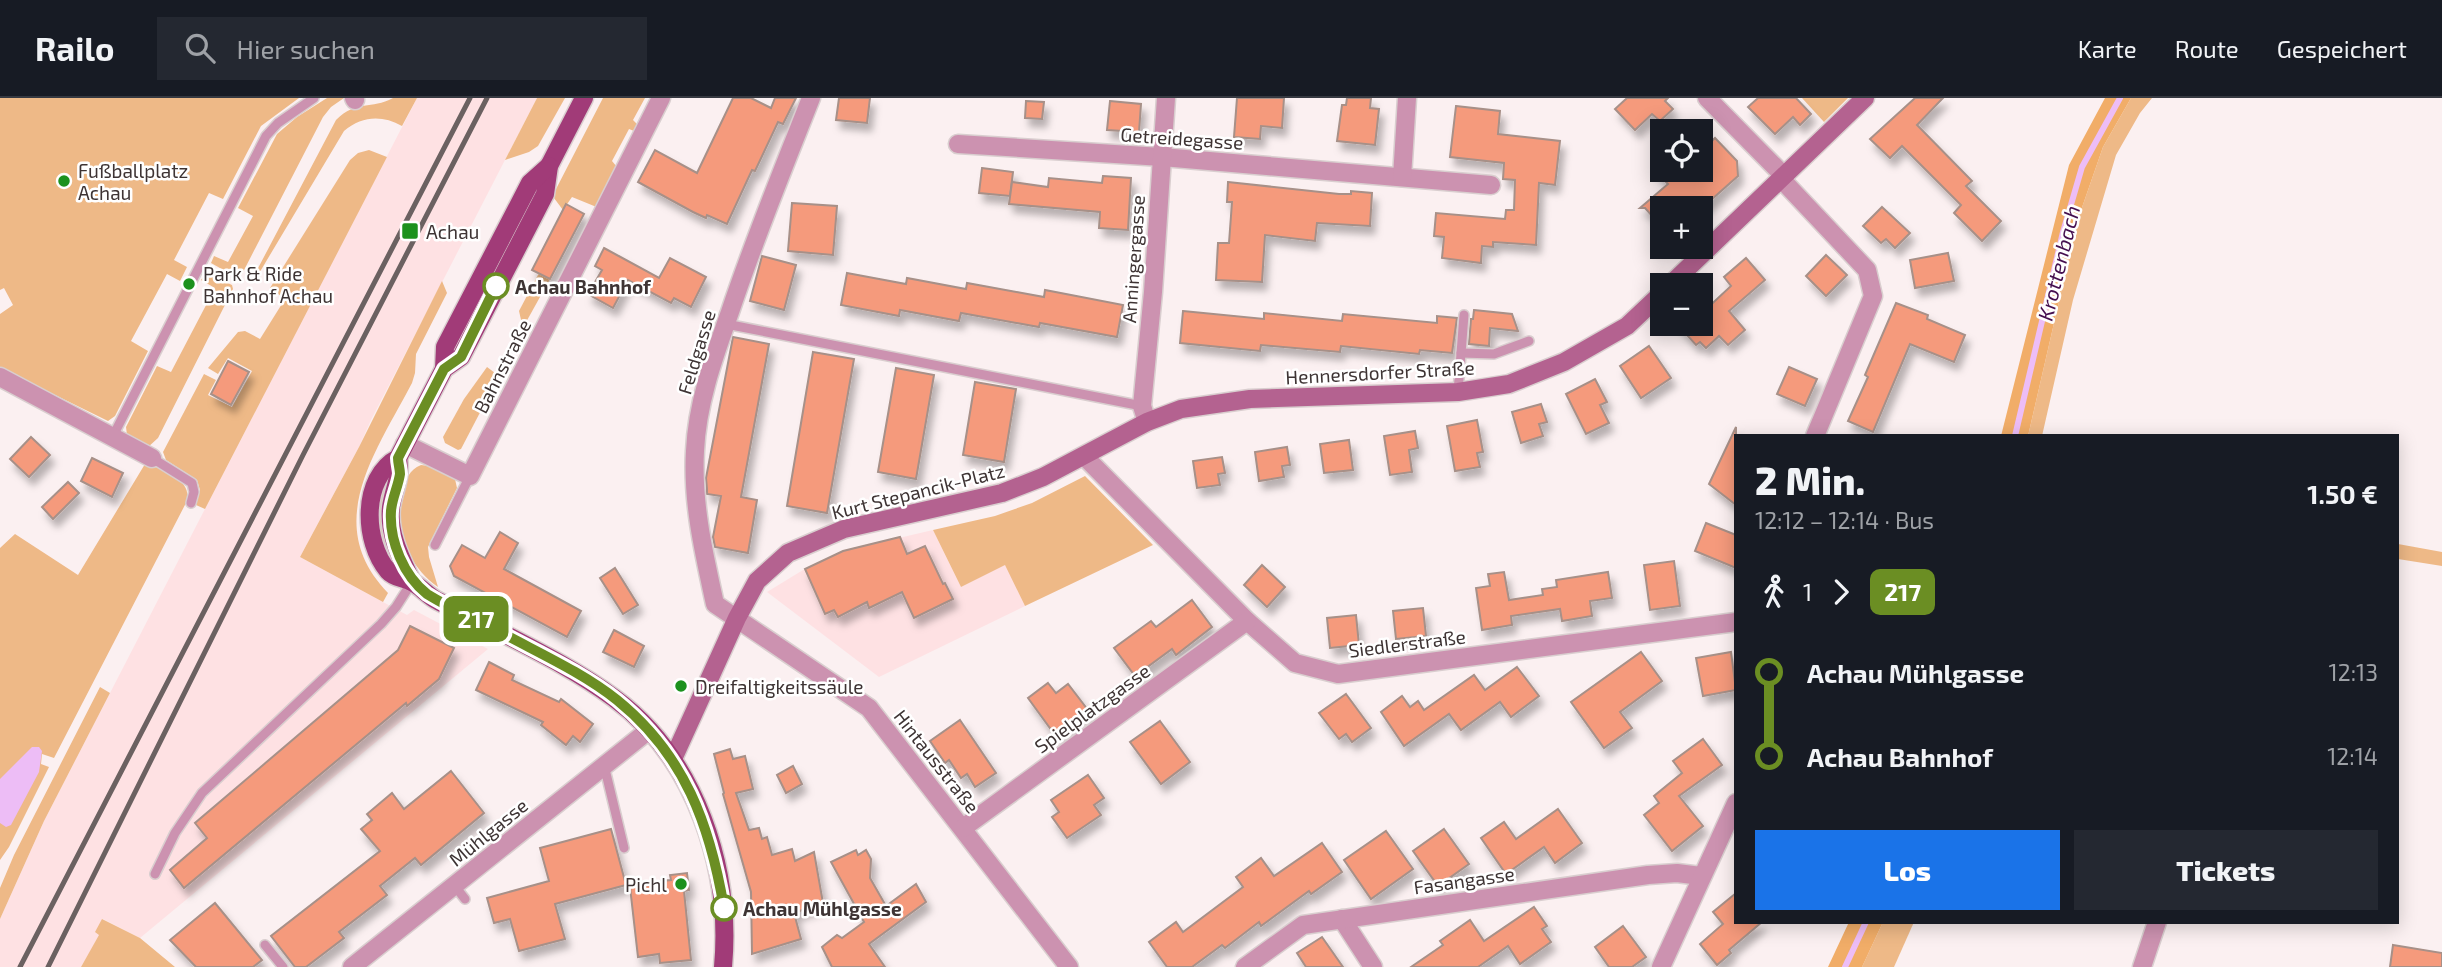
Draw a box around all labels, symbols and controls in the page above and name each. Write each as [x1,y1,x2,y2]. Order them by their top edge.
search box [157,17,647,80]
text: Railo [35,28,115,68]
icon: search [181,29,219,67]
text: Hier suchen [237,33,375,64]
text: Karte [2078,34,2137,63]
text: Route [2175,34,2239,63]
text: Gespeichert [2277,34,2407,63]
map controls [1650,119,1713,336]
button: locate [1650,119,1713,182]
street label: Getreidegasse [1120,122,1244,154]
place label: Fußballplatz Achau [78,159,188,204]
marker: Fußballplatz Achau [56,173,72,189]
street label: Anningergasse [1117,194,1149,324]
button: + [1650,196,1713,259]
water label: Krottenbach [2032,203,2084,323]
place label: Achau [426,220,479,243]
marker: Achau [400,221,420,241]
place label: Park & Ride Bahnhof Achau [203,262,333,307]
marker: Achau Bahnhof [483,273,509,299]
button: − [1650,273,1713,336]
place label: Achau Bahnhof [515,275,652,298]
marker: Park & Ride Bahnhof Achau [181,276,197,292]
street label: Feldgasse [672,307,720,397]
street label: Bahnstraße [469,315,535,417]
street label: Hennersdorfer Straße [1285,356,1475,388]
text: 2 Min. [1755,457,1865,503]
street label: Kurt Stepancik-Platz [829,458,1007,524]
text: 1.50 € [2307,478,2378,509]
text: 12:12 – 12:14 · Bus [1755,506,1934,534]
icon: walk [1755,573,1793,611]
icon: forward [1822,573,1860,611]
text: 217 [1884,577,1921,606]
text: 1 [1803,578,1812,606]
line badge: 217 [436,596,516,642]
text: 217 [458,604,494,633]
street label: Siedlerstraße [1347,624,1467,662]
text: Achau Mühlgasse [1807,657,2024,688]
text: 12:13 [2329,658,2378,686]
street label: Spielplatzgasse [1030,659,1154,757]
place label: Dreifaltigkeitssäule [695,675,864,698]
marker: Dreifaltigkeitssäule [673,678,689,694]
street label: Hintausstraße [890,705,984,817]
text: Achau Bahnhof [1807,741,1993,772]
text: 12:14 [2327,742,2378,770]
street label: Mühlgasse [444,793,532,871]
button: Los [1755,830,2060,910]
button: Tickets [2074,830,2378,910]
street label: Fasangasse [1412,862,1516,898]
place label: Pichl [625,873,667,896]
marker: Pichl [673,876,689,892]
marker: Achau Mühlgasse [711,895,737,921]
place label: Achau Mühlgasse [743,897,902,920]

